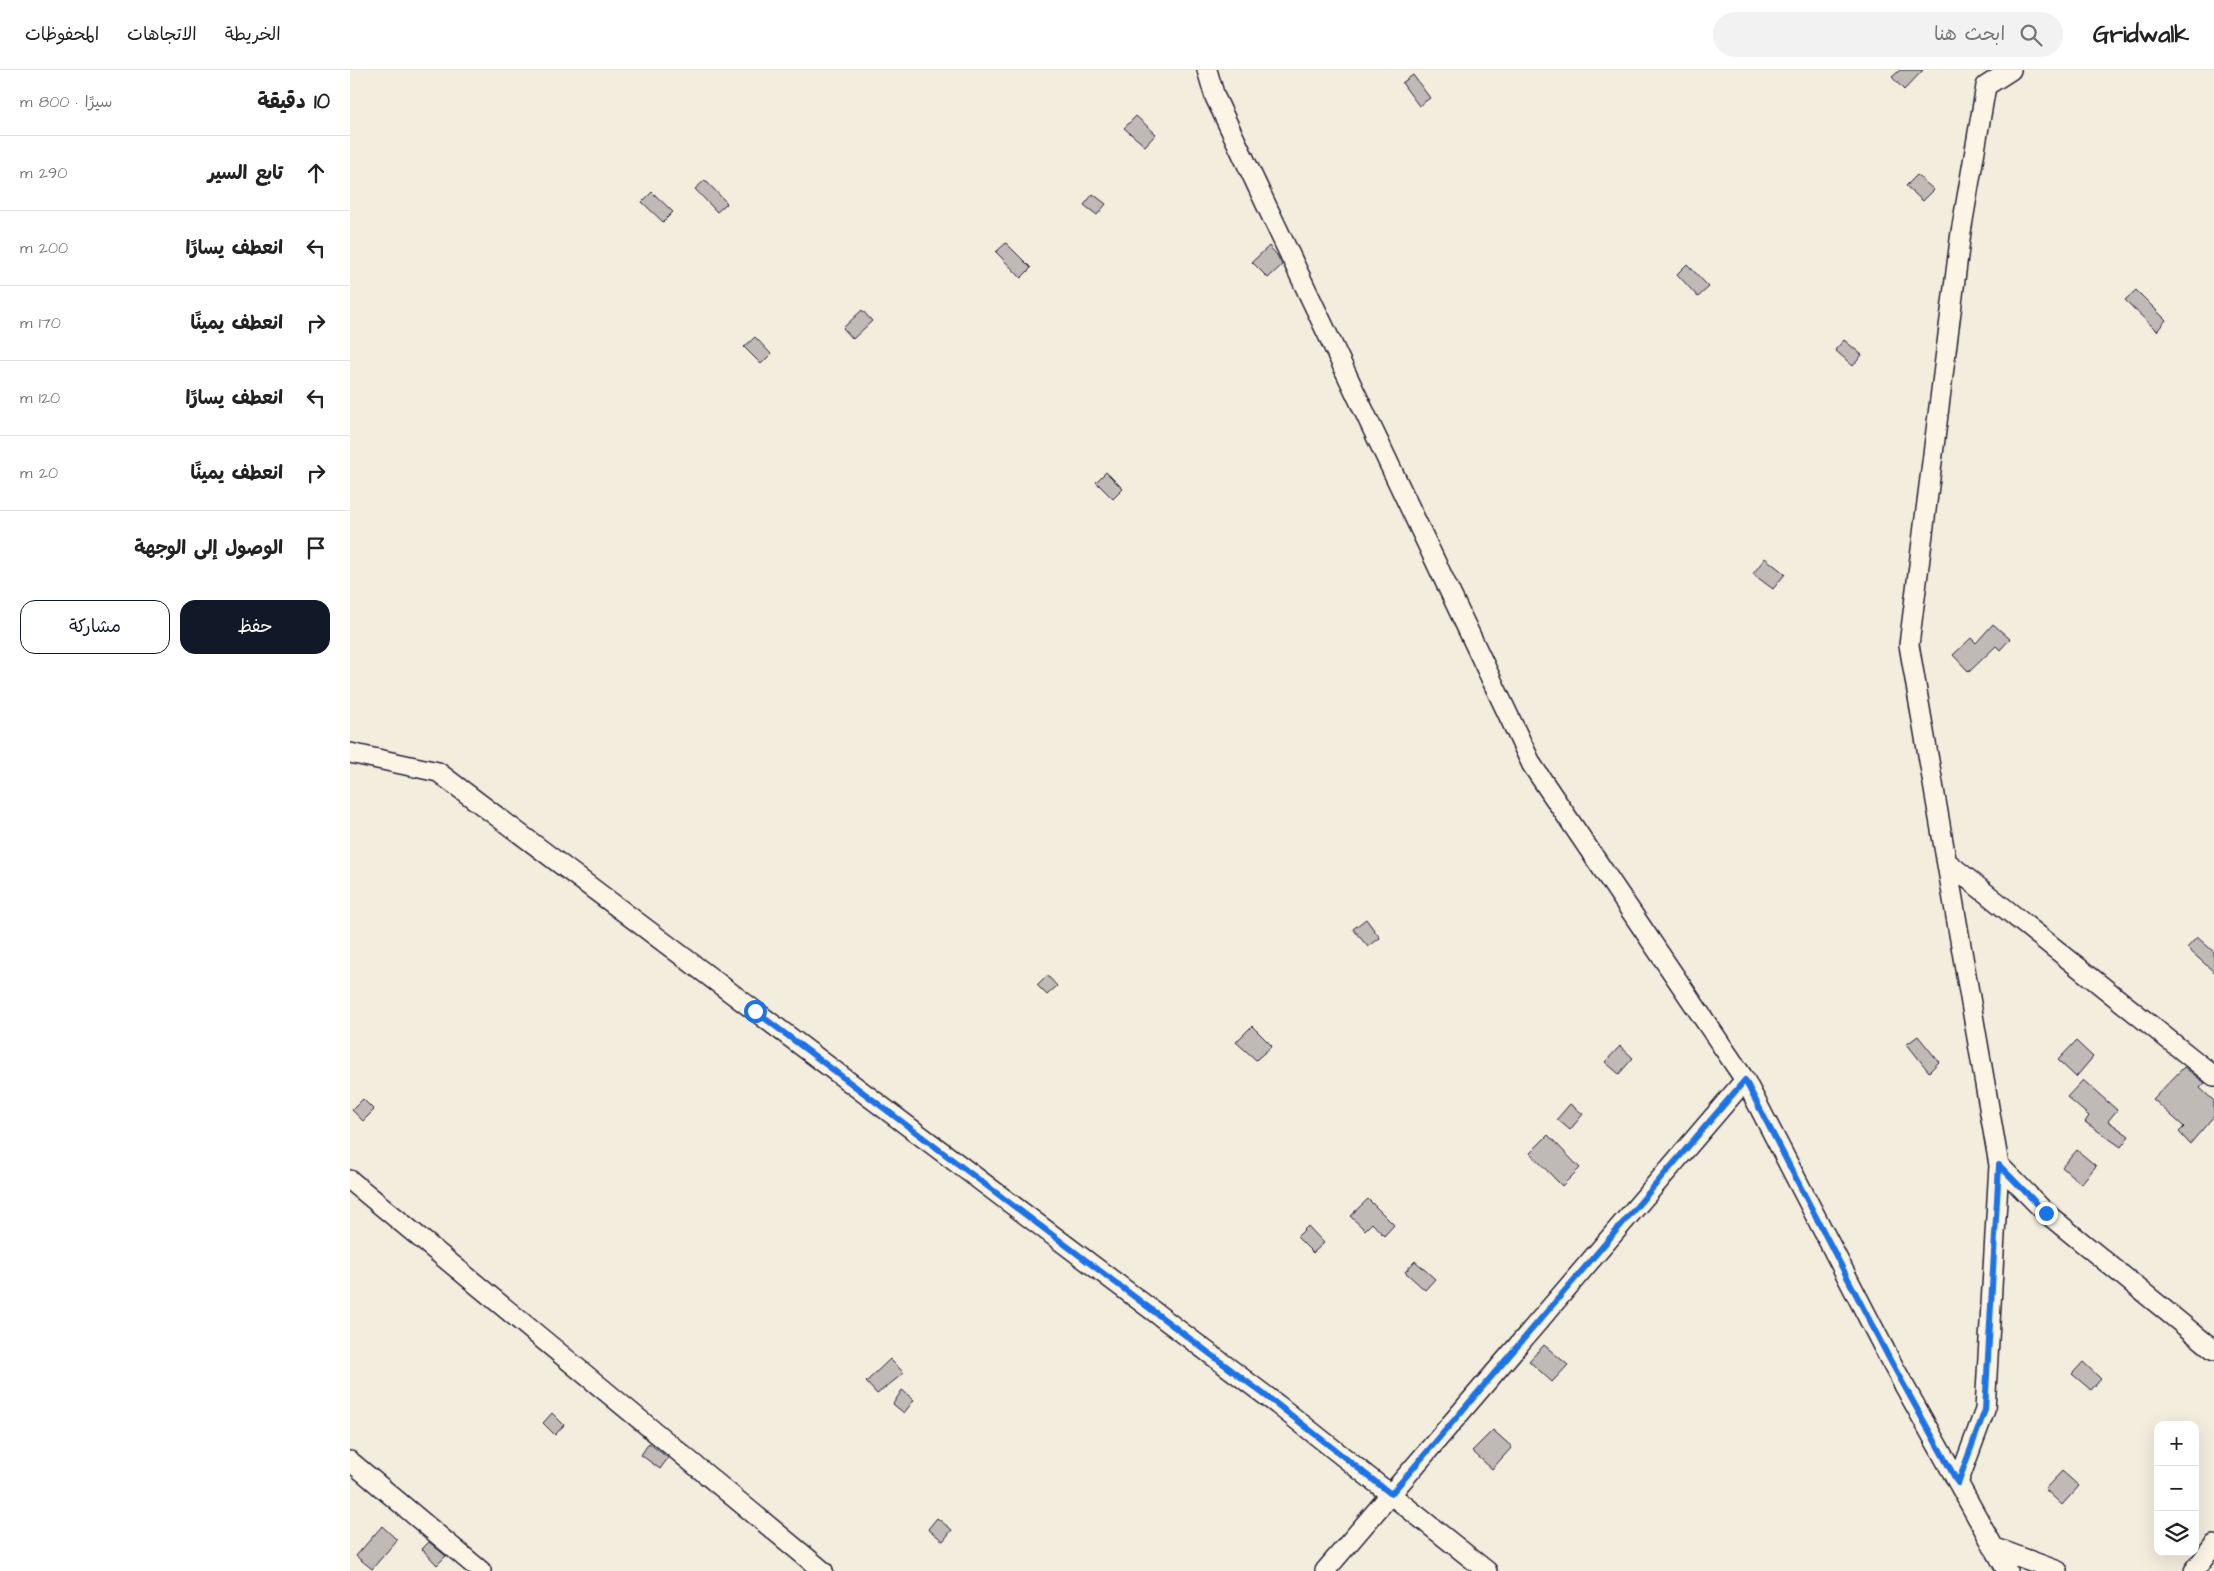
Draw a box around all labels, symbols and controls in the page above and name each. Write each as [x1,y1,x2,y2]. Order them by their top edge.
search box [1713,12,2063,57]
text: Gridwalk [2093,18,2189,52]
text: ابحث هنا [1934,21,2005,48]
icon: search [2017,21,2045,49]
text: المحفوظات [25,22,99,47]
text: الاتجاهات [127,22,197,47]
text: الخريطة [225,22,281,47]
text: 10 دقيقة [257,87,330,116]
text: سيرًا · 800 m [20,91,112,113]
icon: ahead [302,159,330,187]
text: تابع السير [208,160,283,187]
text: 290 m [20,162,67,184]
icon: left [302,234,330,262]
text: انعطف يسارًا [186,235,283,262]
text: 200 m [20,237,68,259]
icon: right [302,309,330,337]
text: انعطف يمينًا [191,310,283,337]
text: 170 m [20,312,61,334]
icon: left [302,384,330,412]
text: انعطف يسارًا [186,385,283,412]
text: 120 m [20,387,60,409]
icon: right [302,459,330,487]
text: انعطف يمينًا [191,460,283,487]
text: 20 m [20,462,58,484]
icon: arrive [302,534,330,562]
text: الوصول إلى الوجهة [134,535,283,562]
button: مشاركة [20,600,170,654]
button: حفظ [180,600,330,654]
route start [744,1000,767,1023]
route end [2035,1202,2058,1225]
map controls [2154,1421,2199,1556]
button: + [2154,1421,2199,1466]
button: − [2154,1466,2199,1511]
button: layers [2154,1511,2199,1556]

